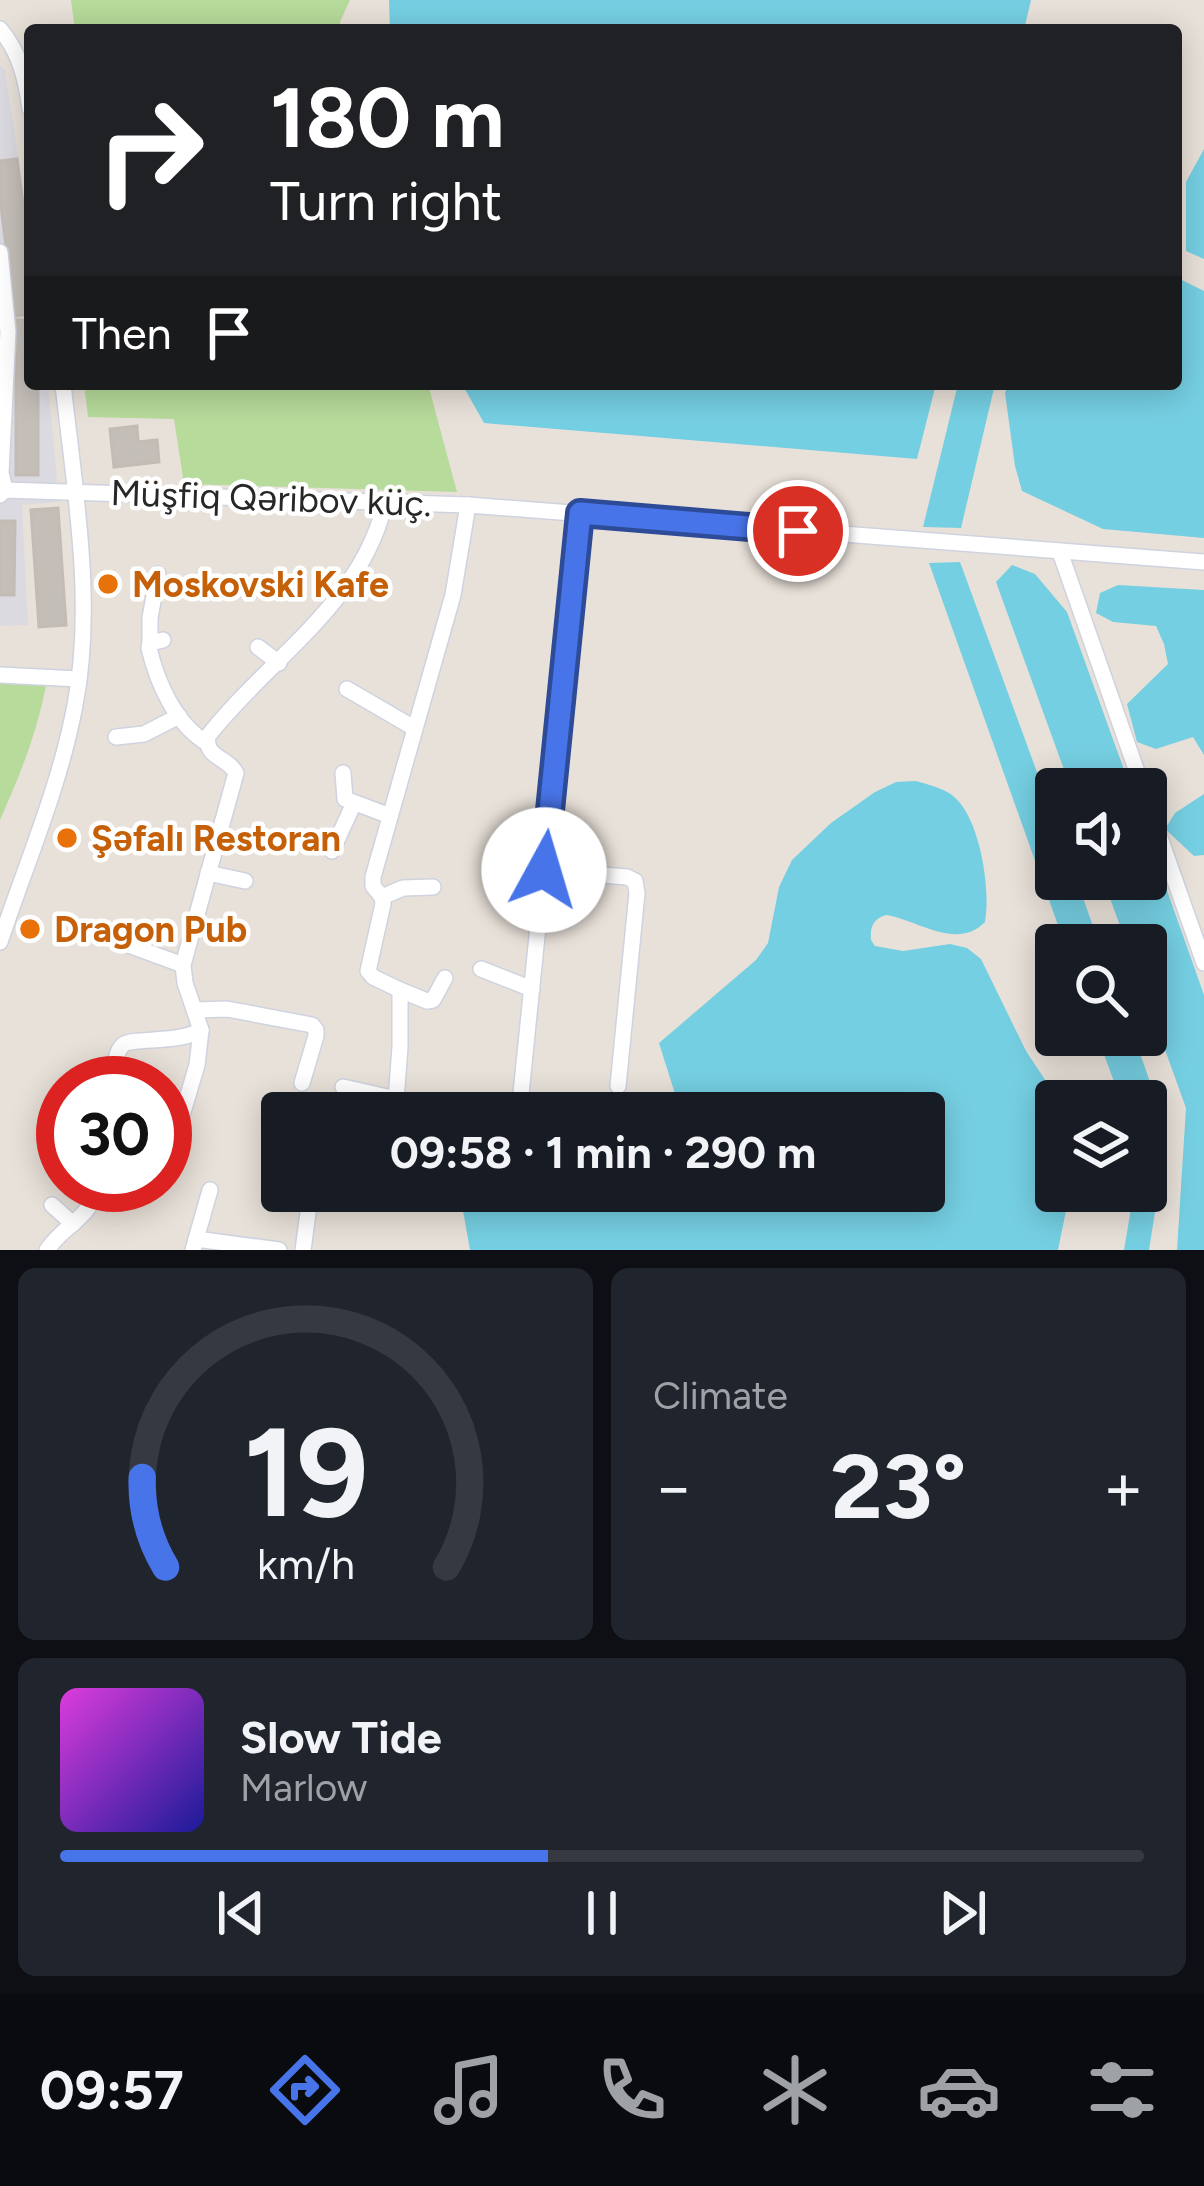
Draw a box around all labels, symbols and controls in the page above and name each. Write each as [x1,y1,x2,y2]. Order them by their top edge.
text: 180 m [270,67,505,168]
icon: right [72,72,228,228]
text: Turn right [270,169,502,234]
icon: arrive [196,300,262,366]
text: Then [72,306,172,360]
street label: Müşfiq Qəribov küç. [110,471,432,525]
pin [747,480,849,582]
icon: arrive [765,498,831,564]
place label: Moskovski Kafe [132,563,389,606]
marker: Moskovski Kafe [95,571,121,597]
map controls [1035,768,1167,1212]
button: sound [1035,768,1167,900]
position arrow [481,807,607,933]
place label: Şəfalı Restoran [91,817,341,860]
marker: Şəfalı Restoran [54,825,80,851]
place label: Dragon Pub [54,908,247,951]
marker: Dragon Pub [17,916,43,942]
button: search [1035,924,1167,1056]
speed limit sign: 30 [36,1056,192,1212]
button: layers [1035,1080,1167,1212]
text: 09:58 · 1 min · 290 m [390,1125,816,1179]
text: Climate [653,1372,788,1419]
text: 19 [243,1397,368,1547]
text: 23° [830,1432,967,1541]
text: − [653,1447,694,1527]
text: + [1103,1447,1144,1527]
text: km/h [257,1538,354,1590]
text: Slow Tide [240,1710,442,1764]
text: Marlow [240,1764,367,1811]
icon: previous [208,1880,274,1946]
icon: pause [569,1880,635,1946]
icon: next [930,1880,996,1946]
icon: directions [263,2048,347,2132]
icon: music [427,2048,511,2132]
icon: phone [590,2048,674,2132]
icon: climate [753,2048,837,2132]
icon: car [917,2048,1001,2132]
icon: filters [1080,2048,1164,2132]
text: 09:57 [40,2058,184,2123]

